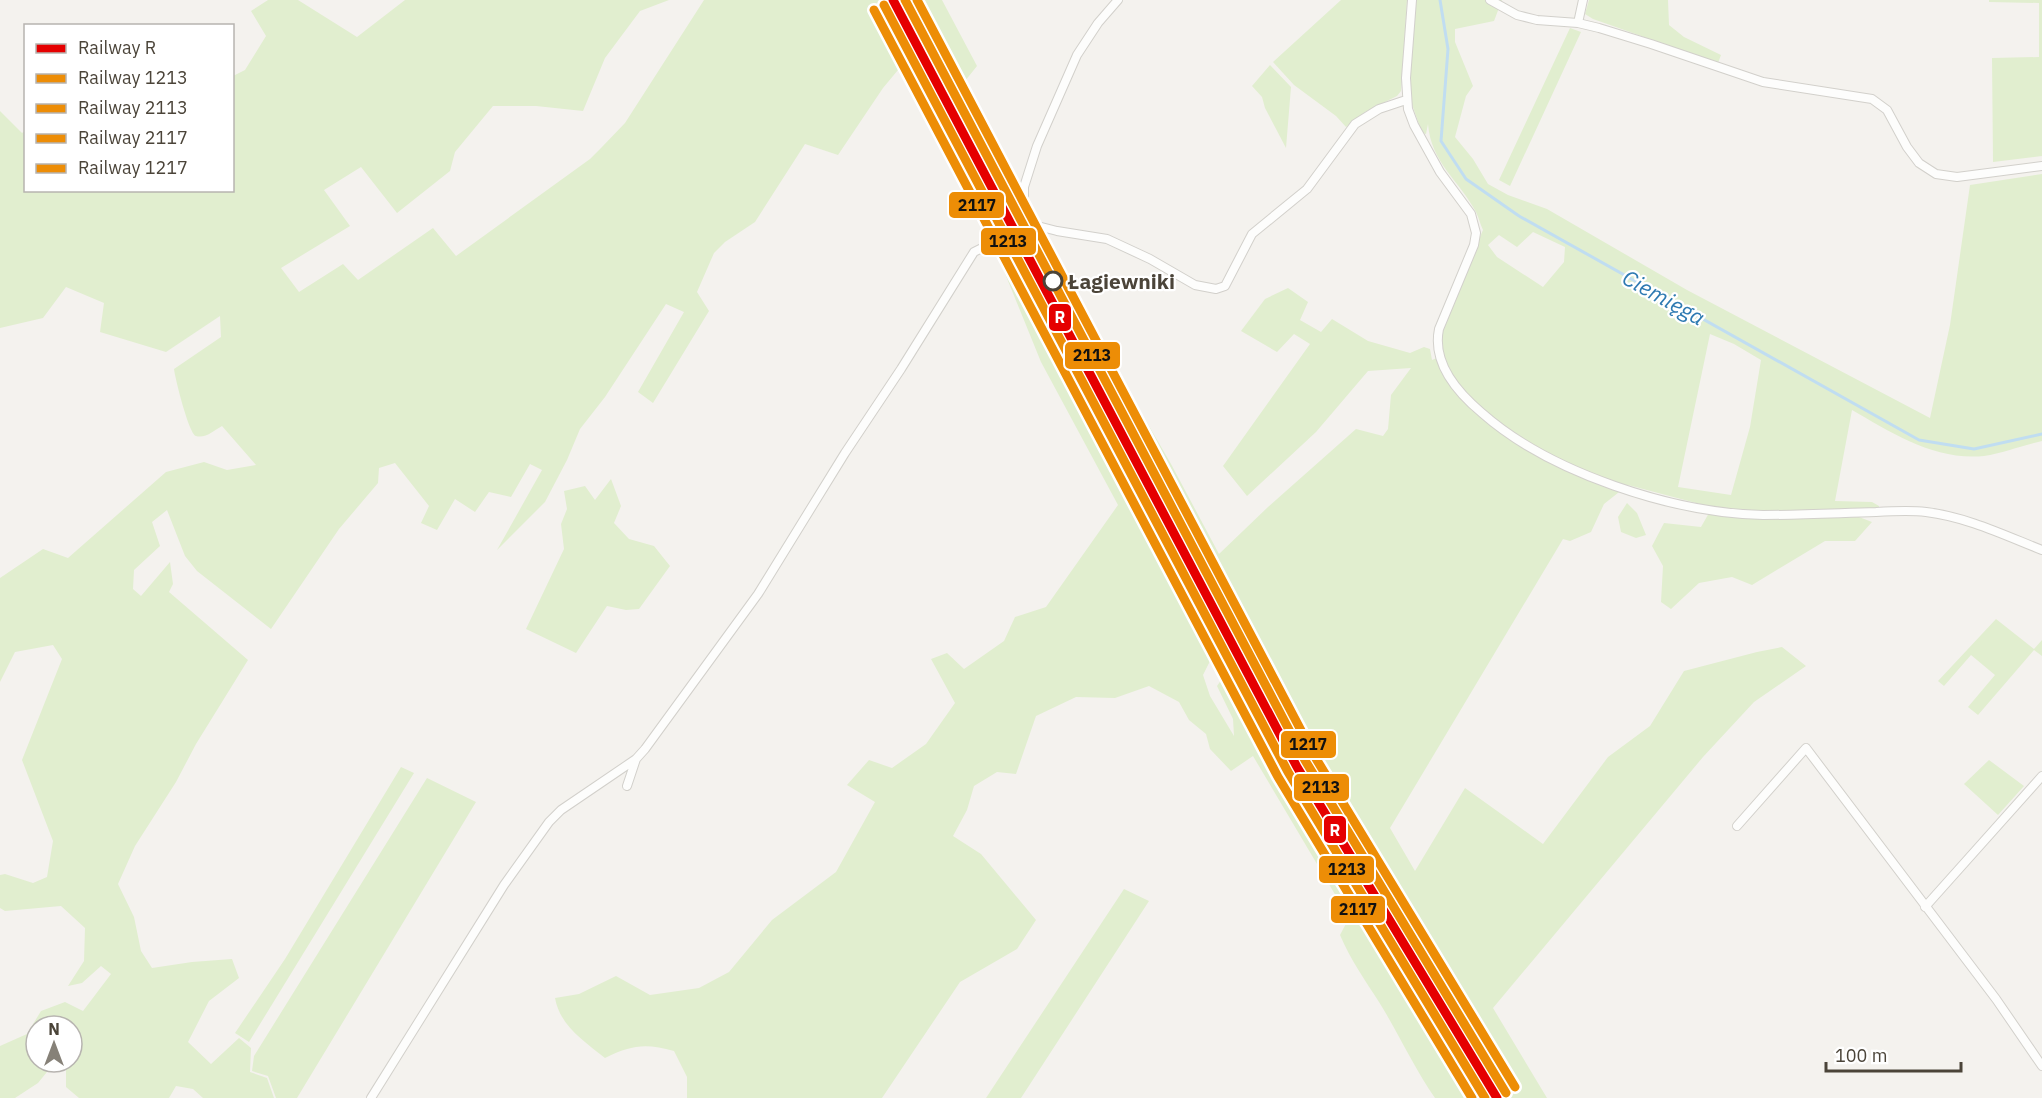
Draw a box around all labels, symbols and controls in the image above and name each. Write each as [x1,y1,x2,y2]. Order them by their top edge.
legend [24,24,234,192]
text: Railway R [78,36,156,59]
text: Railway 1213 [78,66,188,89]
text: Railway 2113 [78,96,188,119]
text: Railway 2117 [78,126,188,149]
text: Railway 1217 [78,156,188,179]
line badge: 2117 [948,191,1005,219]
text: 2117 [958,195,996,215]
line badge: 1213 [980,227,1037,256]
text: 1213 [989,231,1027,251]
water label: Ciemięga [1618,262,1710,332]
place label: Łagiewniki [1067,267,1175,295]
marker: Łagiewniki [1043,271,1063,291]
line badge: R [1048,303,1072,332]
text: R [1055,307,1066,327]
line badge: 2113 [1064,341,1121,370]
text: 2113 [1073,345,1111,365]
line badge: 1217 [1280,730,1337,759]
text: 1217 [1289,734,1327,754]
line badge: 2113 [1293,773,1350,802]
text: 2113 [1302,777,1340,797]
line badge: R [1323,815,1347,844]
text: R [1330,820,1341,840]
line badge: 1213 [1318,855,1375,884]
text: 1213 [1328,859,1366,879]
line badge: 2117 [1330,895,1386,924]
text: 2117 [1339,899,1377,919]
north arrow [24,1014,84,1074]
text: N [48,1019,60,1039]
scale bar [1826,1035,1961,1073]
text: 100 m [1835,1044,1887,1067]

